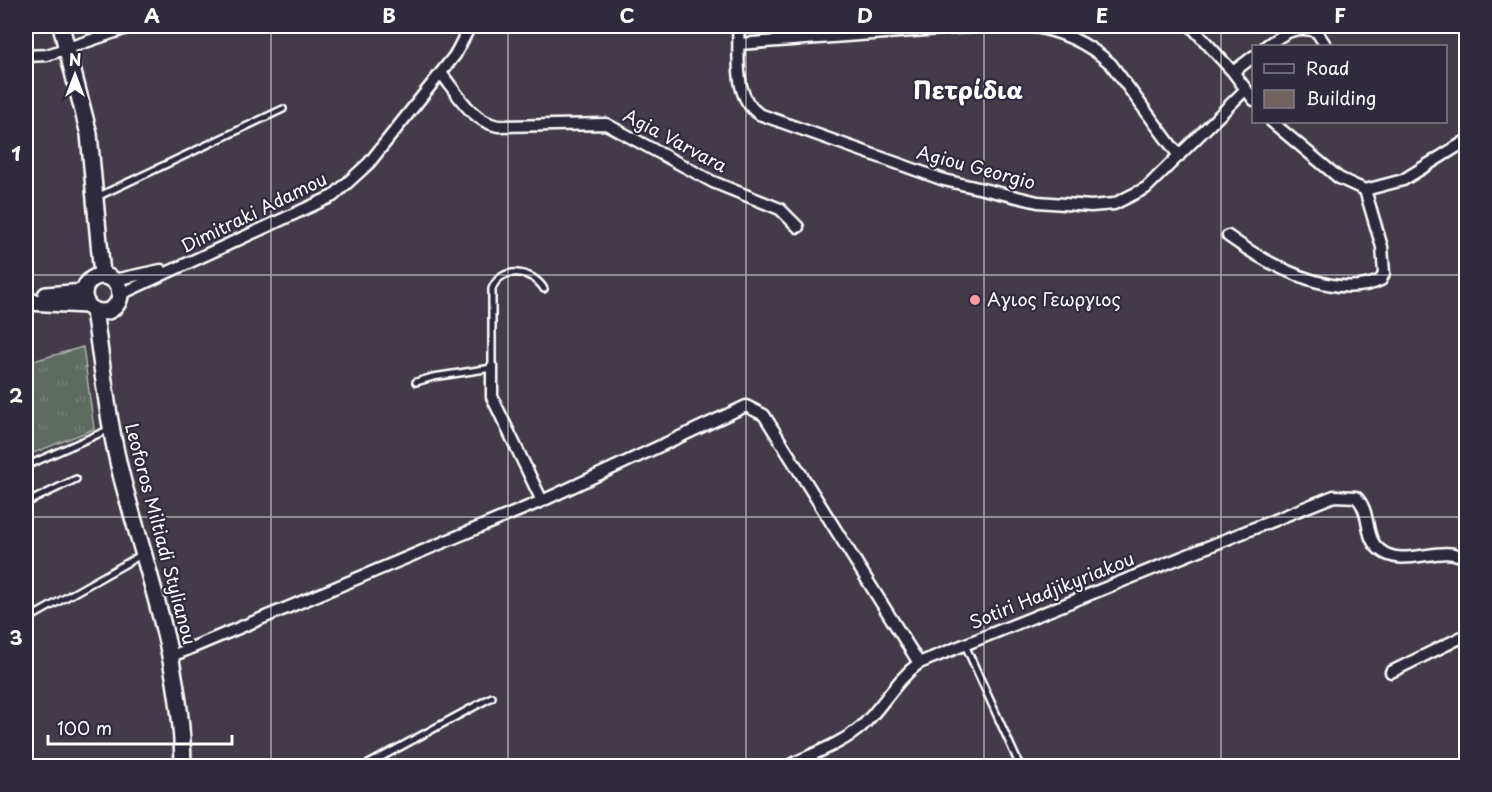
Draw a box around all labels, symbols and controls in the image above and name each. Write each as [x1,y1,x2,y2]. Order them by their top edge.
text: A [144,0,160,30]
text: B [382,0,396,30]
text: C [619,0,635,30]
text: D [857,0,873,30]
text: E [1096,0,1108,30]
text: F [1334,0,1346,30]
north arrow [45,45,105,105]
legend [1252,45,1447,123]
text: N [69,47,81,71]
text: Road [1306,54,1350,81]
district label: Πετρίδια [913,71,1023,107]
text: Building [1306,84,1376,111]
street label: Agia Varvara [619,101,733,179]
text: 1 [11,138,21,168]
street label: Agiou Georgio [914,138,1039,195]
street label: Dimitraki Adamou [176,165,331,259]
place label: Αγιος Γεωργιος [987,285,1121,312]
marker: Αγιος Γεωργιος [968,293,982,307]
text: 2 [9,380,23,410]
street label: Leoforos Miltiadi Stylianou [119,420,204,647]
street label: Sotiri Hadjikyriakou [965,544,1138,635]
text: 3 [9,622,23,652]
scale bar [48,708,232,746]
text: 100 m [57,714,112,741]

